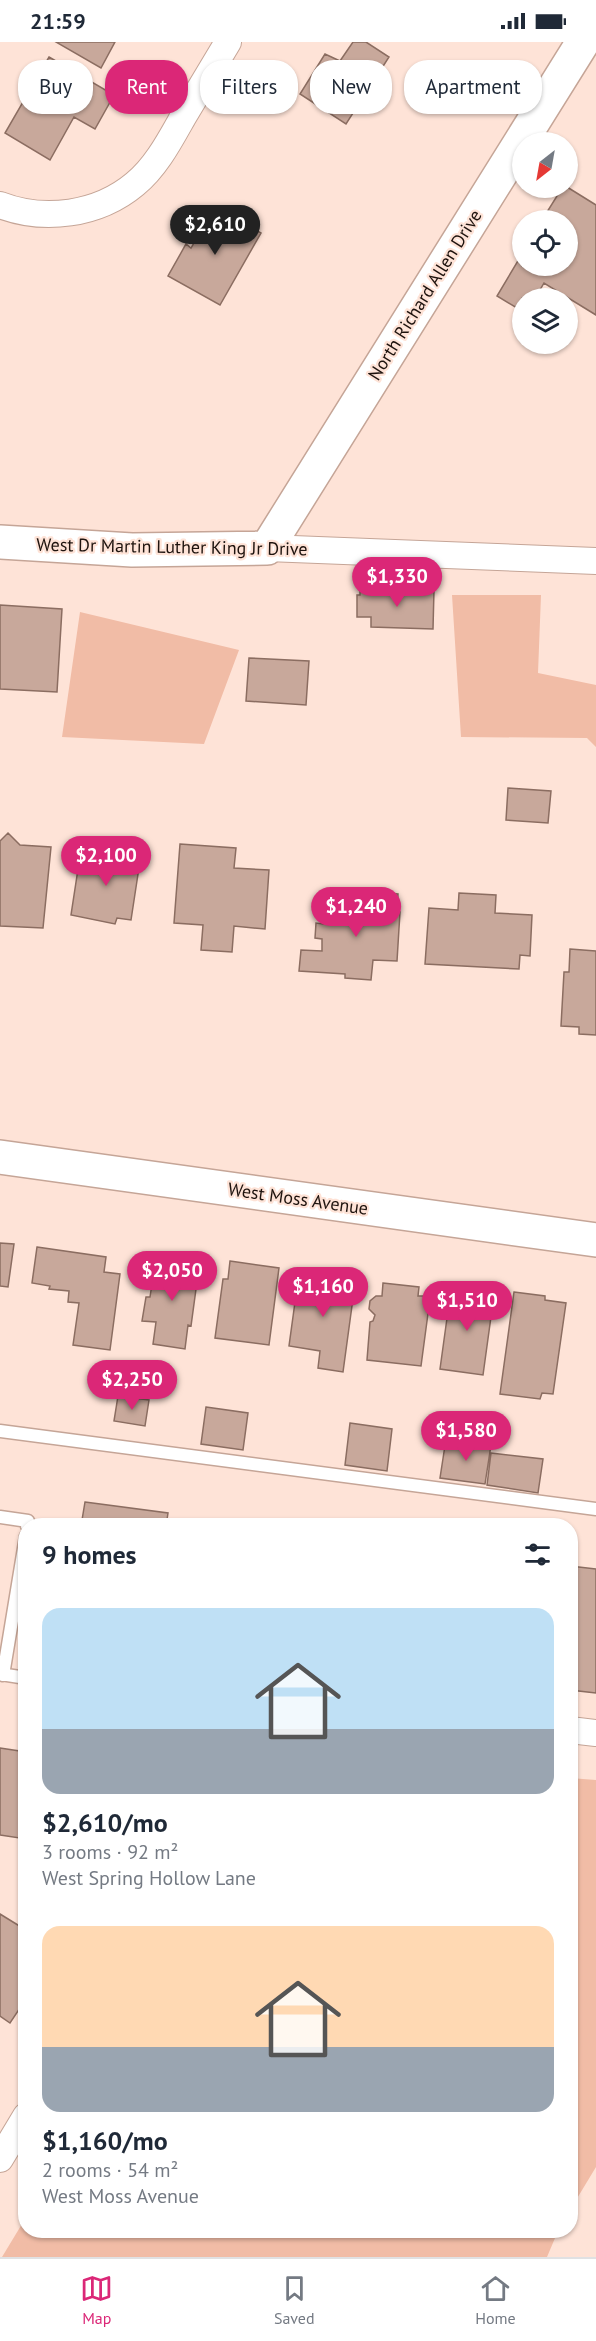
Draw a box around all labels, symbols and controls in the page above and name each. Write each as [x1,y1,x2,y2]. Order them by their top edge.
text: 21:59 [30,7,86,35]
chip: Buy [18,60,93,114]
chip: Rent [105,60,188,114]
chip: Filters [200,60,298,114]
chip: New [310,60,392,114]
chip: Apartment [404,60,542,114]
north arrow [512,132,578,198]
map controls [512,132,578,354]
pin: $2,610 [166,205,264,256]
street label: North Richard Allen Drive [363,205,486,384]
button: locate [512,210,578,276]
text: $2,610 [184,211,246,237]
button: layers [512,288,578,354]
street label: West Dr Martin Luther King Jr Drive [36,533,308,560]
pin: $1,330 [348,557,446,608]
text: $1,330 [366,563,428,589]
pin: $2,100 [57,836,155,887]
text: $2,100 [75,842,137,868]
pin: $1,240 [307,887,405,938]
text: $1,240 [325,893,387,919]
street label: West Moss Avenue [227,1177,370,1220]
pin: $2,050 [123,1251,221,1302]
text: $2,050 [141,1257,203,1283]
pin: $1,160 [274,1267,372,1318]
text: $1,160 [292,1273,354,1299]
pin: $1,510 [418,1281,516,1332]
text: $1,510 [436,1287,498,1313]
pin: $2,250 [83,1360,181,1411]
text: $2,250 [101,1366,163,1392]
pin: $1,580 [417,1411,515,1462]
text: $1,580 [435,1417,497,1443]
text: 9 homes [42,1538,137,1571]
icon: filters [521,1538,554,1571]
icon: home [244,1647,352,1755]
text: $2,610/mo [42,1806,168,1839]
text: 3 rooms · 92 m² [42,1839,178,1865]
text: West Spring Hollow Lane [42,1865,256,1891]
icon: home [244,1965,352,2073]
text: $1,160/mo [42,2124,168,2157]
text: 2 rooms · 54 m² [42,2157,178,2183]
text: West Moss Avenue [42,2183,199,2209]
tab: Map [80,2272,113,2328]
tab: Saved [274,2272,315,2328]
tab: Home [475,2272,516,2328]

